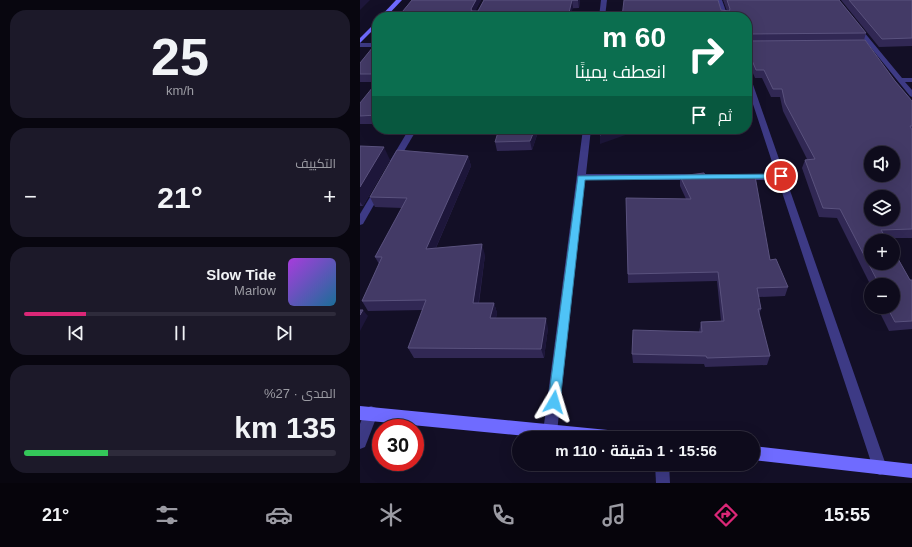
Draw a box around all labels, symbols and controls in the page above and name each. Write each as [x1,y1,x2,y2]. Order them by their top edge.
text: 60 m [602,22,666,53]
text: 25 [151,28,209,86]
icon: right [680,28,732,80]
text: انعطف يمينًا [575,62,666,82]
text: km/h [166,83,194,98]
icon: arrive [688,104,710,126]
text: ثم [718,107,732,124]
map controls [864,146,900,314]
button: sound [864,146,900,182]
text: التكييف [295,156,336,171]
pin [764,159,798,193]
icon: arrive [770,165,792,187]
text: 21° [157,181,203,214]
text: − [24,184,37,209]
text: + [323,184,336,209]
button: layers [864,190,900,226]
button: + [864,234,900,270]
text: Slow Tide [206,266,276,283]
button: − [864,278,900,314]
text: Marlow [234,283,276,298]
icon: previous [65,322,87,344]
icon: pause [169,322,191,344]
icon: next [273,322,295,344]
position arrow [533,381,575,423]
text: المدى · 27% [264,386,336,401]
text: 135 km [234,411,336,444]
speed limit sign: 30 [372,419,424,471]
text: 15:56 · 1 دقيقة · 110 m [555,442,717,459]
icon: filters [153,501,181,529]
icon: car [265,501,293,529]
icon: climate [377,501,405,529]
icon: phone [489,501,517,529]
icon: music [600,501,628,529]
icon: directions [712,501,740,529]
text: 21° [42,505,69,525]
text: 15:55 [824,505,870,525]

